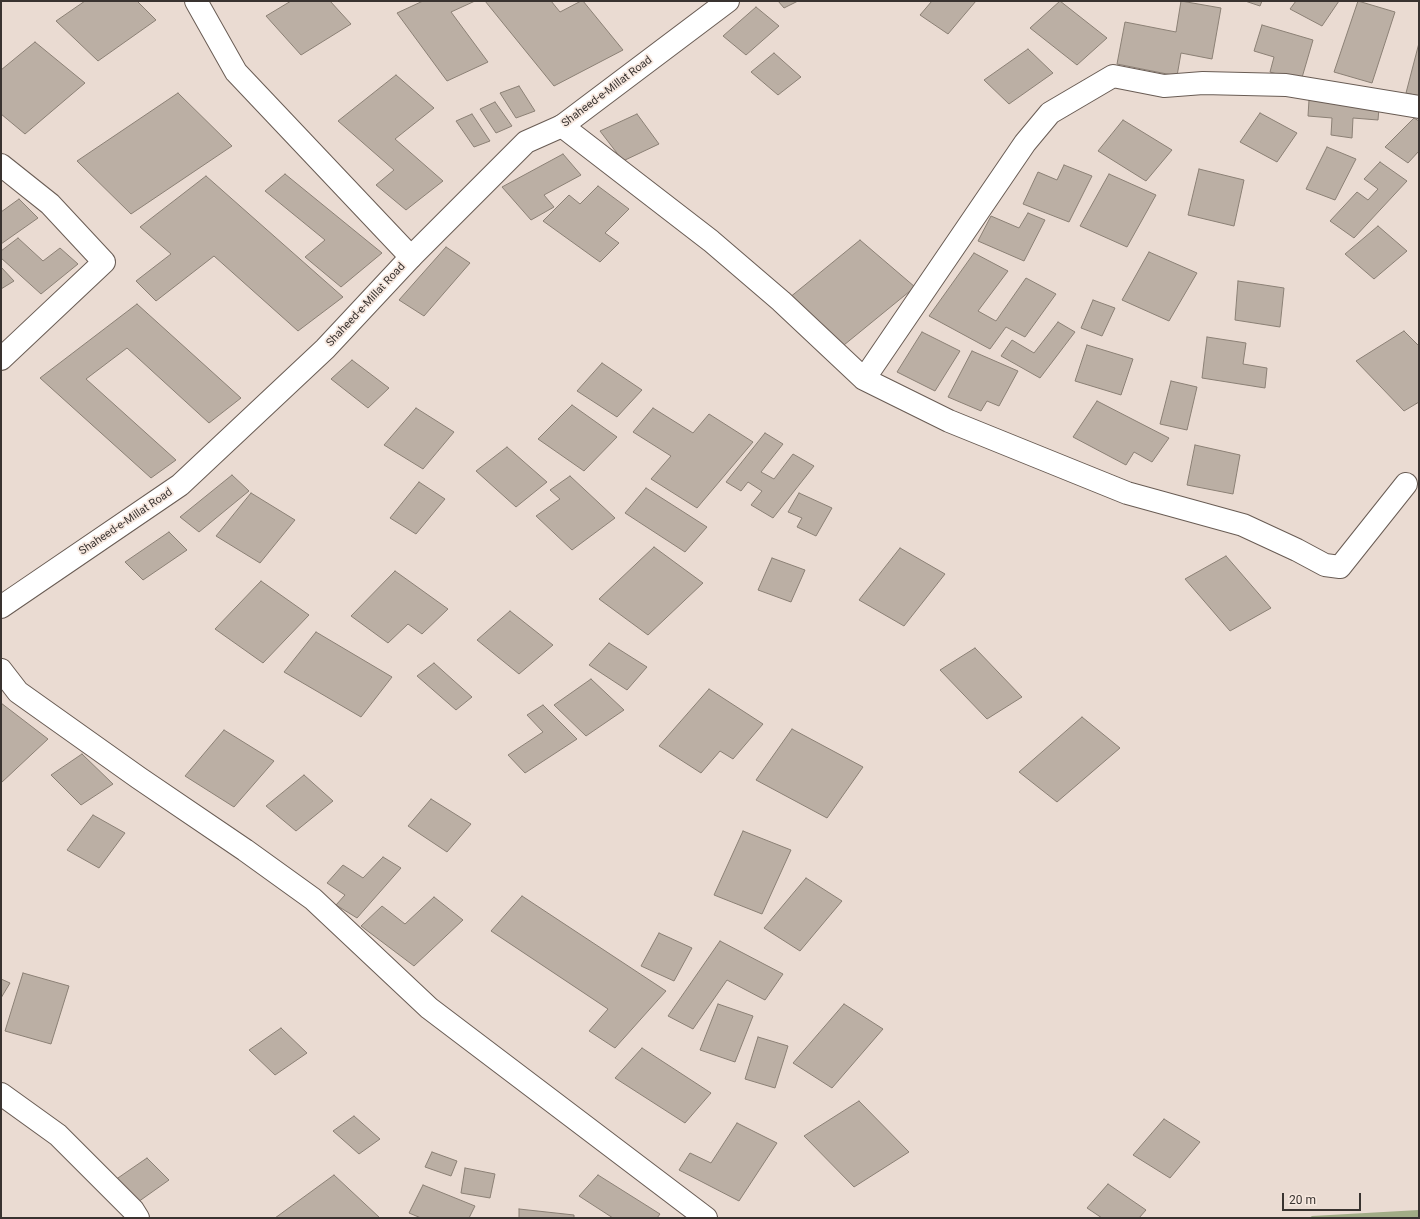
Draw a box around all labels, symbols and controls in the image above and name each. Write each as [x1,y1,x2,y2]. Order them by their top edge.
street label: Shaheed-e-Millat Road [559,54,655,130]
street label: Shaheed-e-Millat Road [324,260,408,350]
street label: Shaheed-e-Millat Road [77,486,175,558]
scale bar [1284,1185,1363,1211]
text: 20 m [1289,1193,1316,1207]

